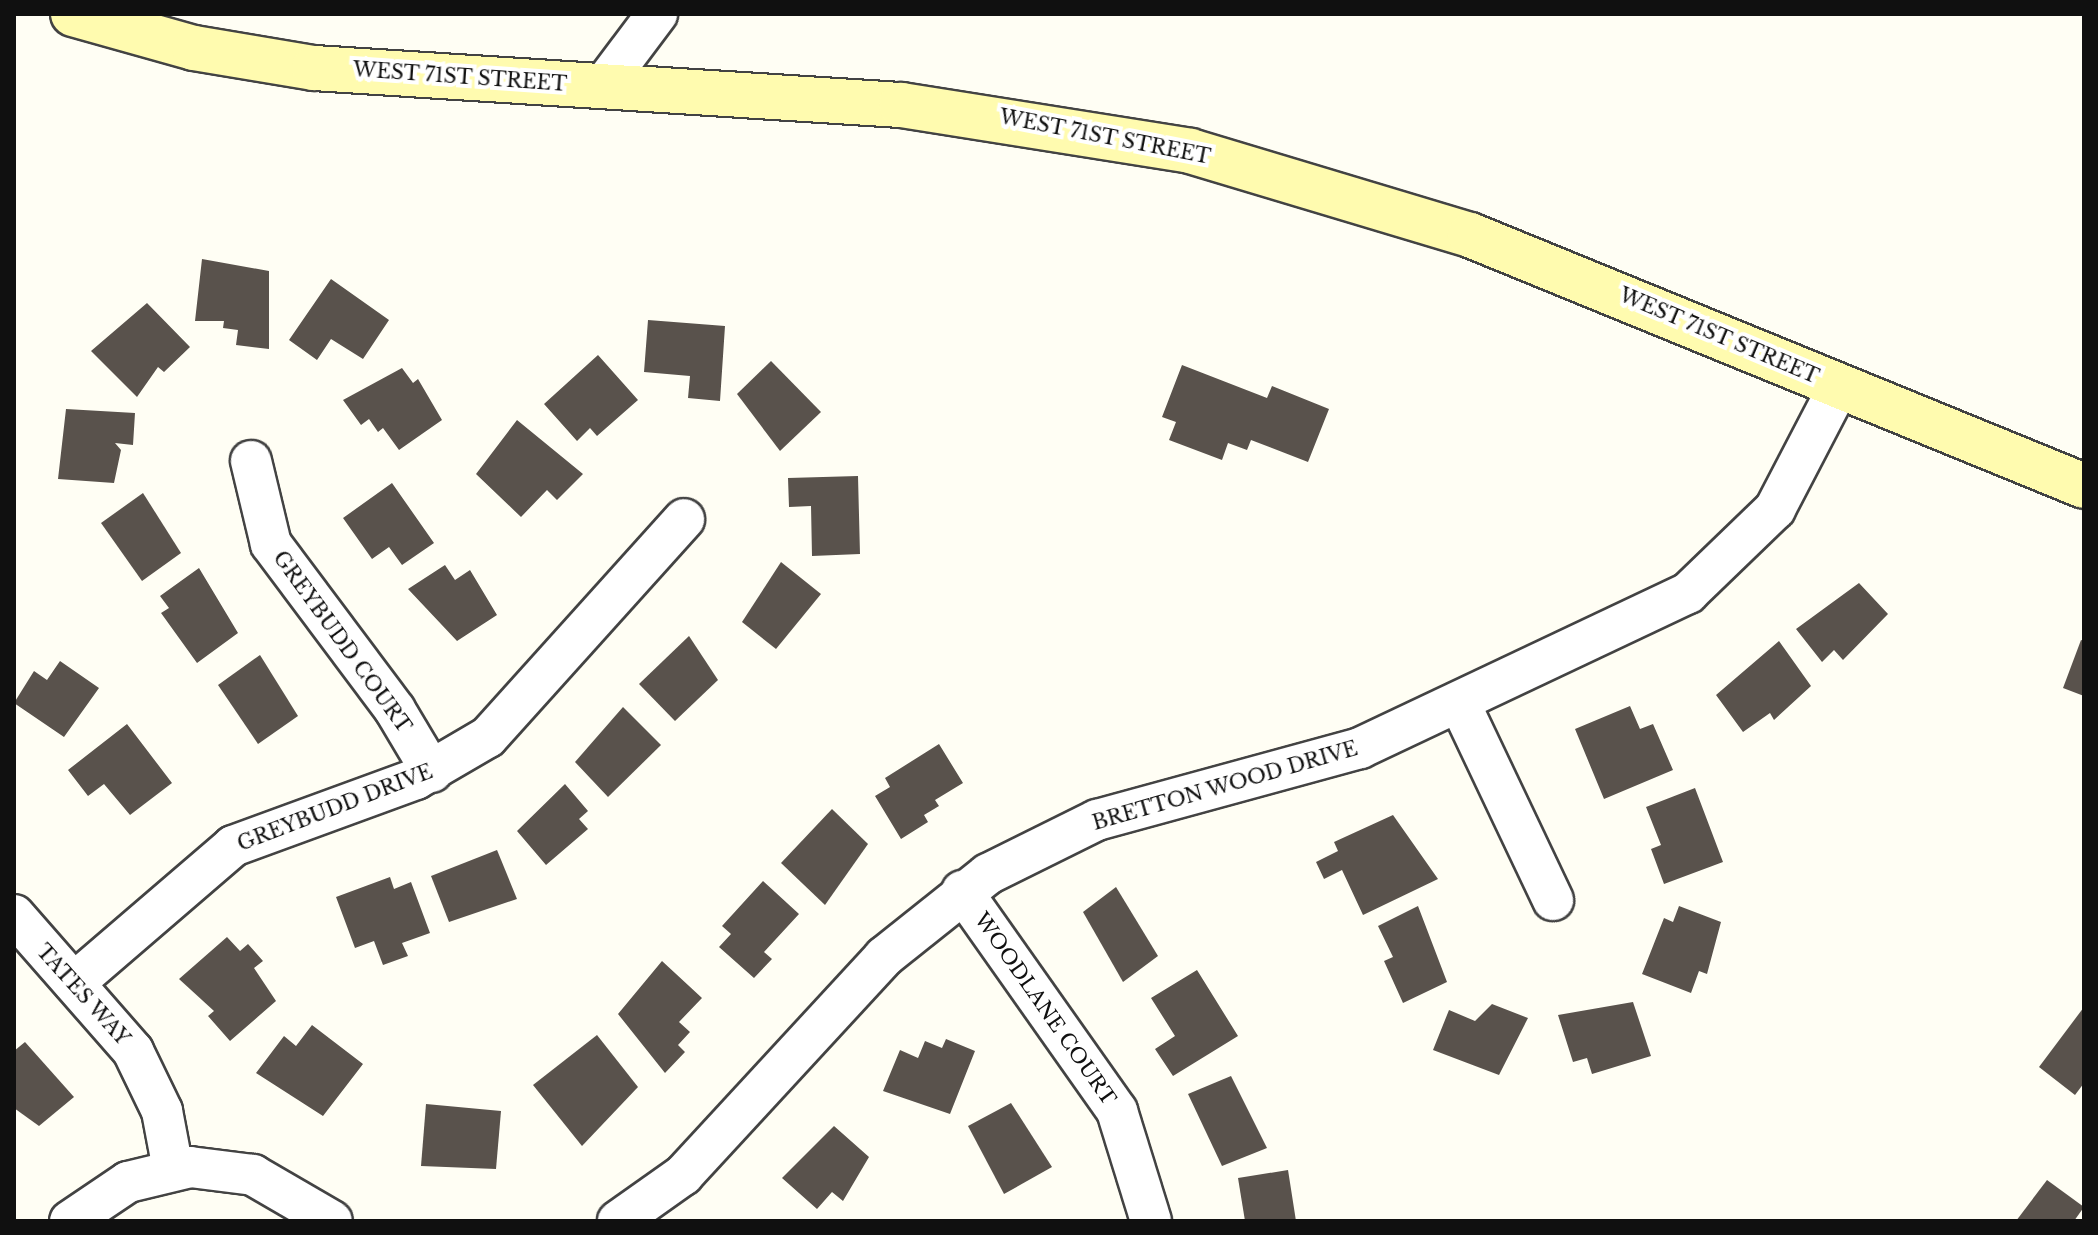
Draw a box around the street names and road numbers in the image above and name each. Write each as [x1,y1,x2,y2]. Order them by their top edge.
street label: WEST 71ST STREET [352,58,568,96]
street label: WEST 71ST STREET [997,105,1213,169]
street label: WEST 71ST STREET [1615,283,1823,389]
street label: GREYBUDD COURT [268,546,416,738]
street label: BRETTON WOOD DRIVE [1089,736,1361,836]
street label: GREYBUDD DRIVE [234,760,436,856]
street label: WOODLANE COURT [969,908,1121,1110]
street label: TATES WAY [31,939,135,1051]

